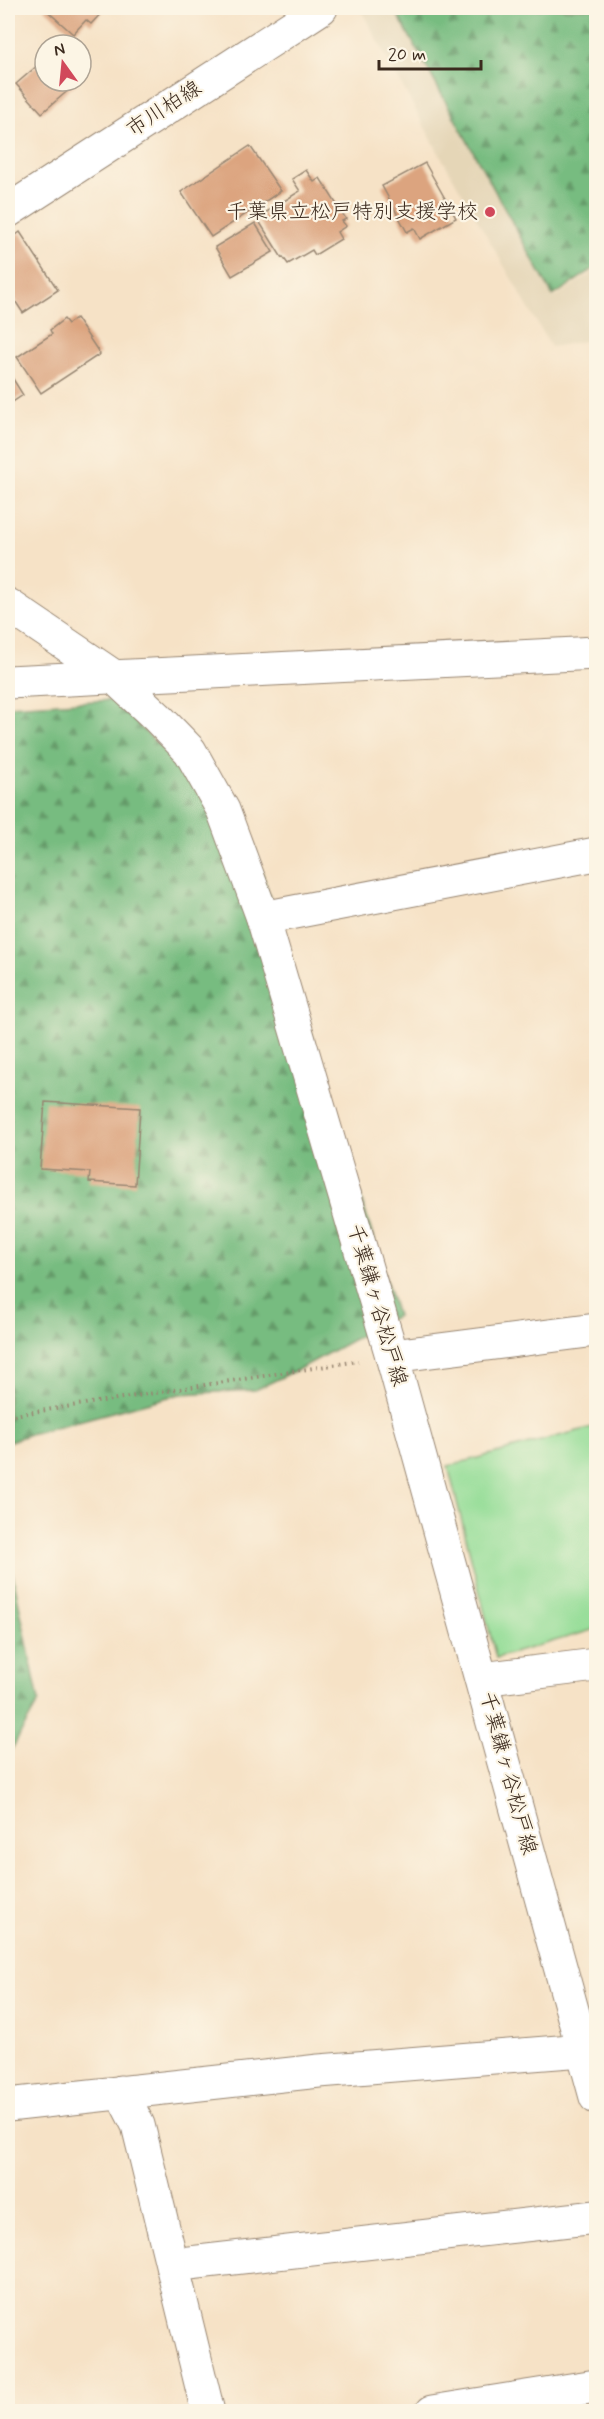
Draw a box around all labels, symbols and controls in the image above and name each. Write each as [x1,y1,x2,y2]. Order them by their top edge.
north arrow [33,33,93,93]
scale bar [379,33,481,71]
text: N [52,38,67,61]
text: 20 m [388,43,426,67]
street label: 市川柏線 [121,74,207,144]
place label: 千葉県立松戸特別支援学校 [226,198,478,226]
marker: 千葉県立松戸特別支援学校 [483,205,497,219]
street label: 千葉鎌ヶ谷松戸線 [340,1220,414,1390]
street label: 千葉鎌ヶ谷松戸線 [473,1688,543,1858]

